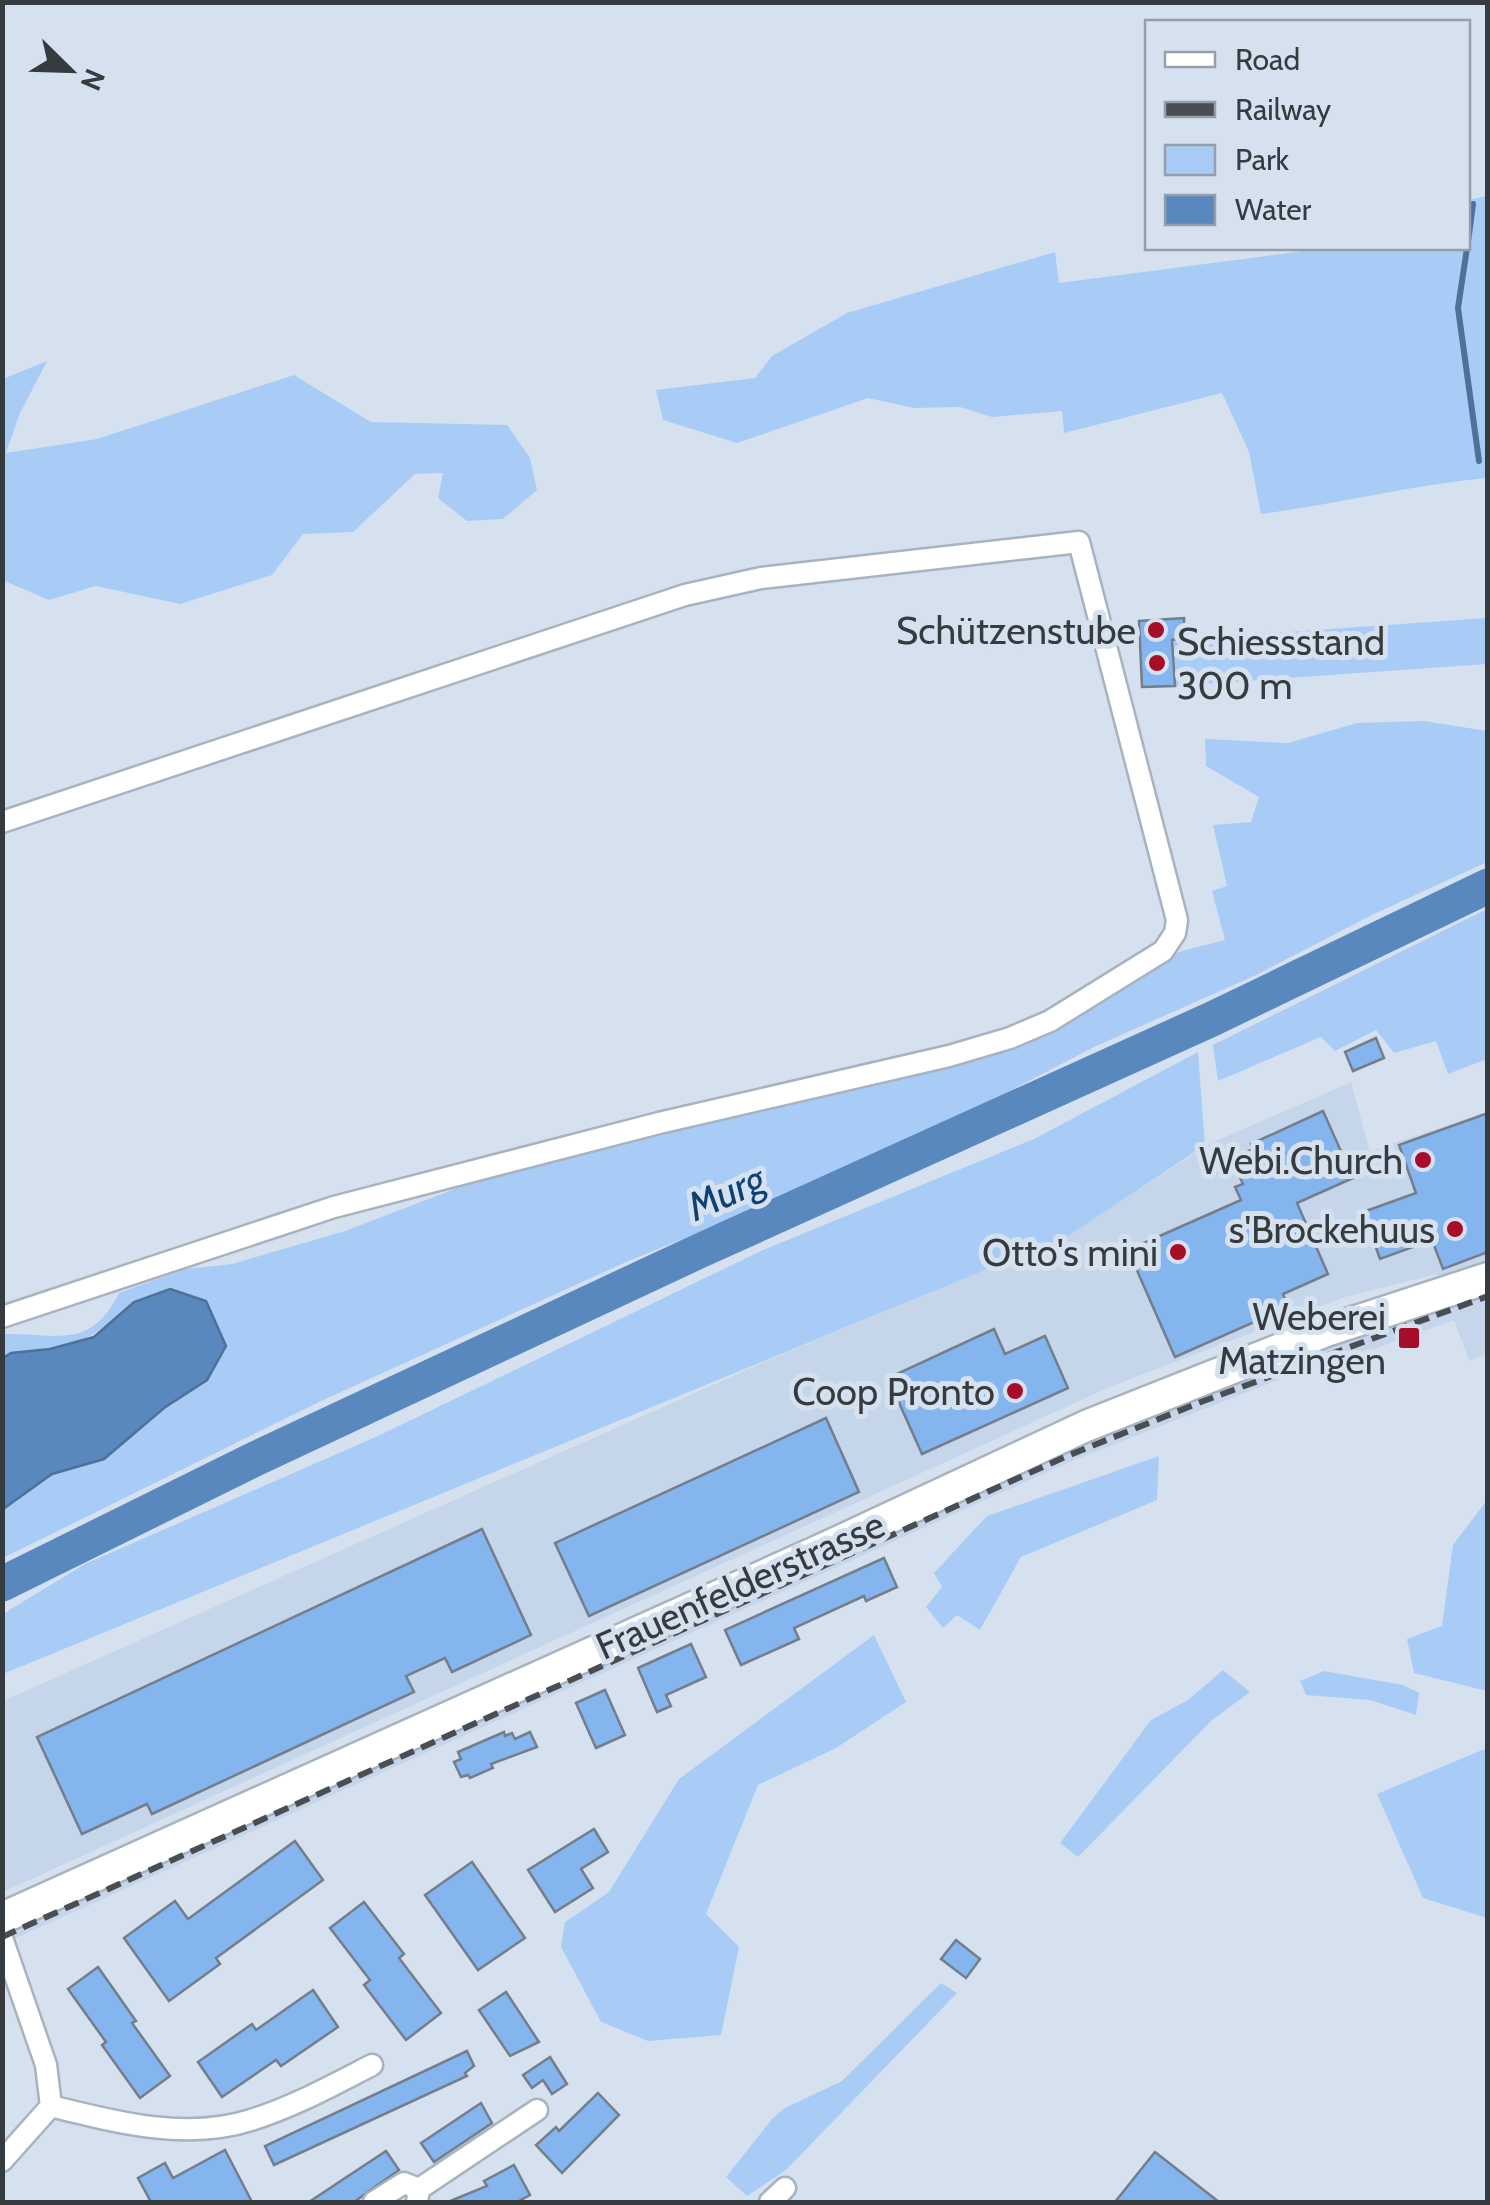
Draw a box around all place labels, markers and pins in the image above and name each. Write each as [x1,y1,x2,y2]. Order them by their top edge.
place label: Schützenstube [896,607,1136,654]
place label: Schiessstand 300 m [1177,618,1385,709]
marker: Schützenstube [1145,619,1167,641]
marker: Schiessstand 300 m [1146,652,1168,674]
place label: Webi.Church [1199,1137,1403,1184]
marker: Webi.Church [1412,1149,1434,1171]
place label: s'Brockehuus [1229,1206,1435,1253]
marker: s'Brockehuus [1444,1218,1466,1240]
place label: Otto's mini [982,1229,1158,1276]
marker: Otto's mini [1167,1241,1189,1263]
place label: Weberei Matzingen [1218,1293,1386,1384]
marker: Weberei Matzingen [1396,1325,1422,1351]
place label: Coop Pronto [792,1368,995,1415]
marker: Coop Pronto [1004,1380,1026,1402]

